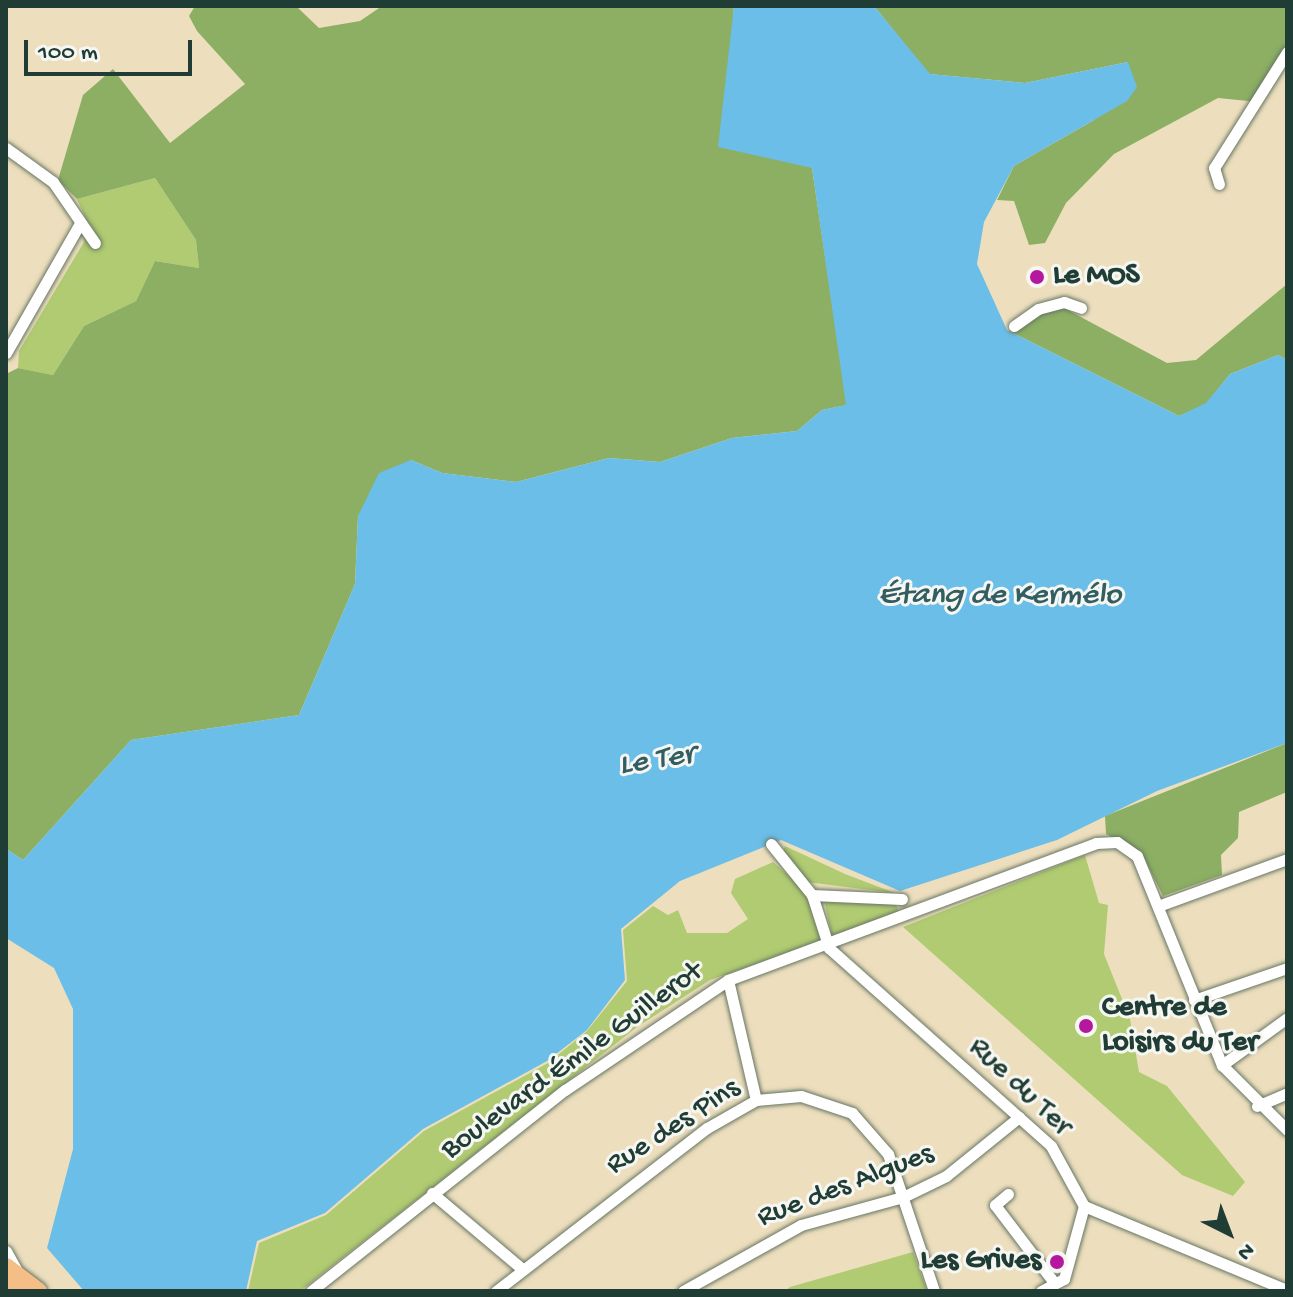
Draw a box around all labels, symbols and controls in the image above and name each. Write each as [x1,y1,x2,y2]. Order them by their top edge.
scale bar [28,24,196,74]
text: 100 m [38,39,98,68]
place label: Le MOS [1053,259,1139,295]
marker: Le MOS [1028,268,1046,286]
water label: Étang de Kermélo [879,577,1121,615]
water label: Le Ter [616,736,698,786]
street label: Boulevard Émile Guillerot [435,955,711,1169]
place label: Centre de Loisirs du Ter [1102,991,1258,1062]
marker: Centre de Loisirs du Ter [1077,1017,1095,1035]
street label: Rue du Ter [960,1031,1078,1145]
street label: Rue des Pins [600,1072,748,1184]
street label: Rue des Algues [753,1137,939,1237]
north arrow [1189,1193,1269,1273]
text: N [1231,1236,1259,1265]
place label: Les Grives [921,1244,1041,1280]
marker: Les Grives [1048,1253,1066,1271]

